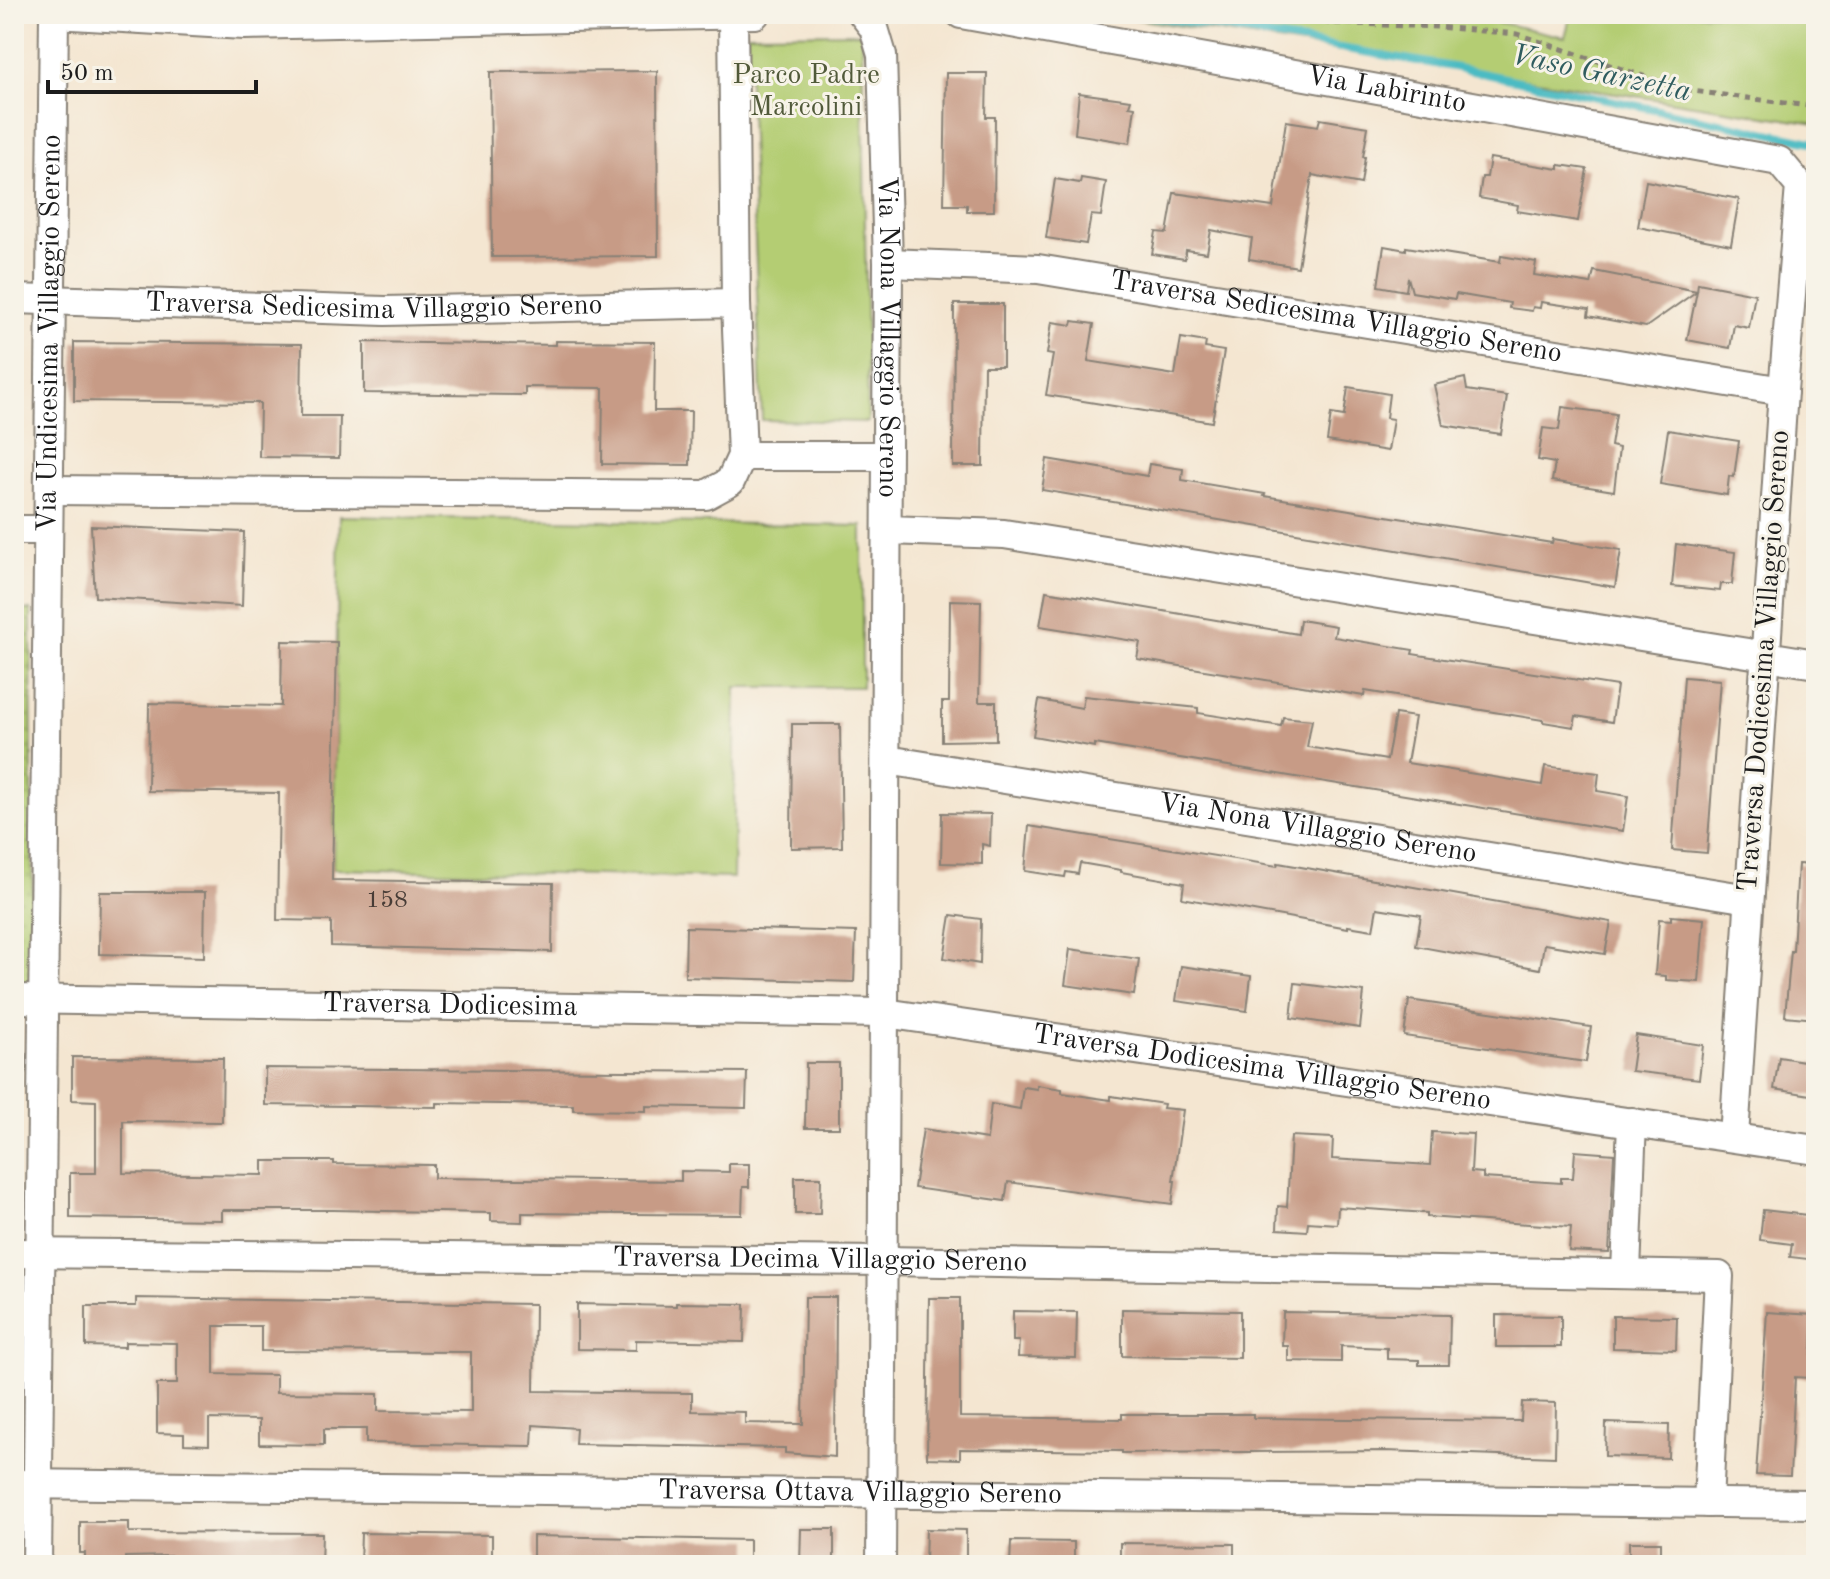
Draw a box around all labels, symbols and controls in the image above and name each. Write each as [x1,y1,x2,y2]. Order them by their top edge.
water label: Vaso Garzetta [1508,40,1694,108]
scale bar [48,44,256,94]
text: 50 m [60,62,114,86]
park label: Parco Padre Marcolini [732,62,880,122]
street label: Via Labirinto [1304,62,1468,119]
street label: Via Undicesima Villaggio Sereno [34,134,67,532]
street label: Via Nona Villaggio Sereno [871,176,902,498]
street label: Traversa Sedicesima Villaggio Sereno [1108,267,1564,369]
street label: Traversa Sedicesima Villaggio Sereno [145,289,603,325]
street label: Traversa Dodicesima Villaggio Sereno [1735,429,1795,893]
street label: Via Nona Villaggio Sereno [1156,790,1479,869]
house number: 158 [366,889,408,913]
street label: Traversa Dodicesima [322,990,578,1022]
street label: Traversa Dodicesima Villaggio Sereno [1031,1021,1493,1116]
street label: Traversa Decima Villaggio Sereno [612,1245,1028,1278]
street label: Traversa Ottava Villaggio Sereno [658,1477,1062,1510]

